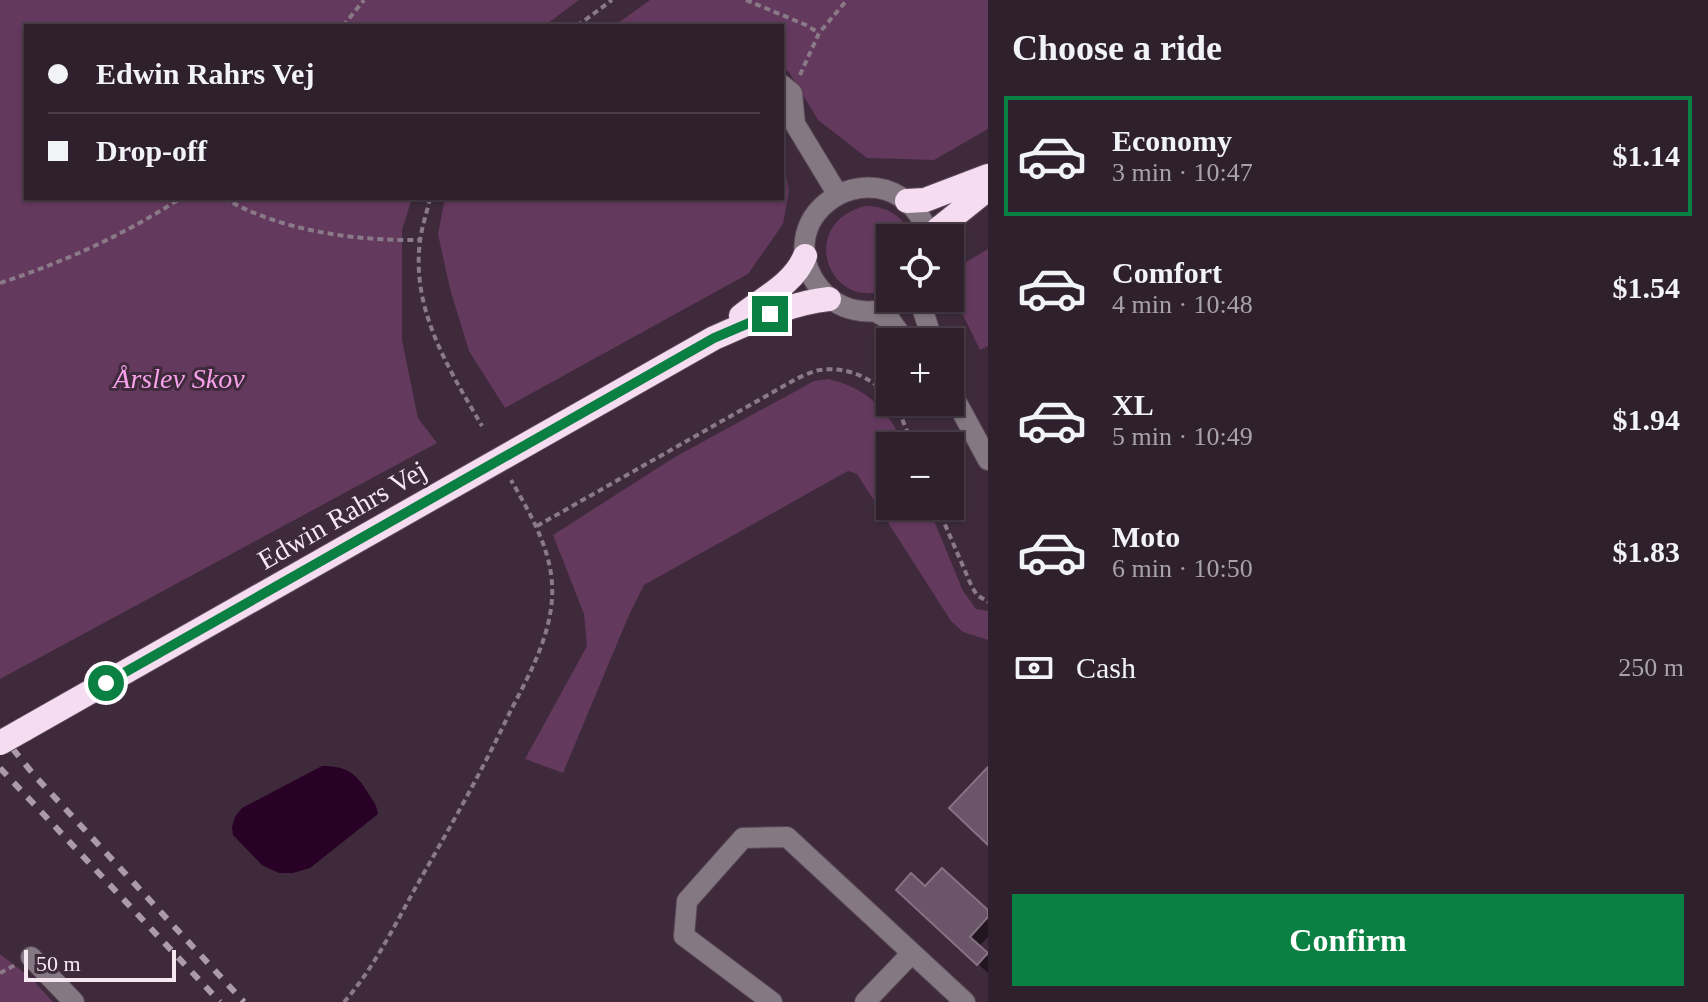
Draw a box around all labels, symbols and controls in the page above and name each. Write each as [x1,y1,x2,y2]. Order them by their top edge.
text: Choose a ride [1012,28,1222,68]
text: Edwin Rahrs Vej [96,57,314,90]
icon: car [1016,120,1088,192]
text: Economy [1112,124,1232,157]
text: Drop-off [96,134,207,167]
text: $1.14 [1613,139,1680,172]
text: 3 min · 10:47 [1112,158,1253,187]
map controls [876,224,964,520]
button: locate [876,224,964,312]
icon: car [1016,252,1088,324]
text: Comfort [1112,256,1222,289]
text: $1.54 [1613,271,1680,304]
text: 4 min · 10:48 [1112,290,1253,319]
route end [752,296,788,332]
button: + [876,328,964,416]
park label: Årslev Skov [111,363,245,394]
icon: car [1016,384,1088,456]
text: XL [1112,388,1154,421]
text: $1.94 [1613,403,1680,436]
text: 5 min · 10:49 [1112,422,1253,451]
button: − [876,432,964,520]
street label: Edwin Rahrs Vej [252,454,432,576]
icon: car [1016,516,1088,588]
text: Moto [1112,520,1180,553]
text: $1.83 [1613,535,1680,568]
text: 6 min · 10:50 [1112,554,1253,583]
icon: cash [1012,646,1056,690]
text: Cash [1076,651,1136,684]
text: 250 m [1618,653,1684,682]
route start [88,665,124,701]
button: Confirm [1012,894,1684,986]
scale bar [24,946,176,982]
text: 50 m [36,951,81,976]

